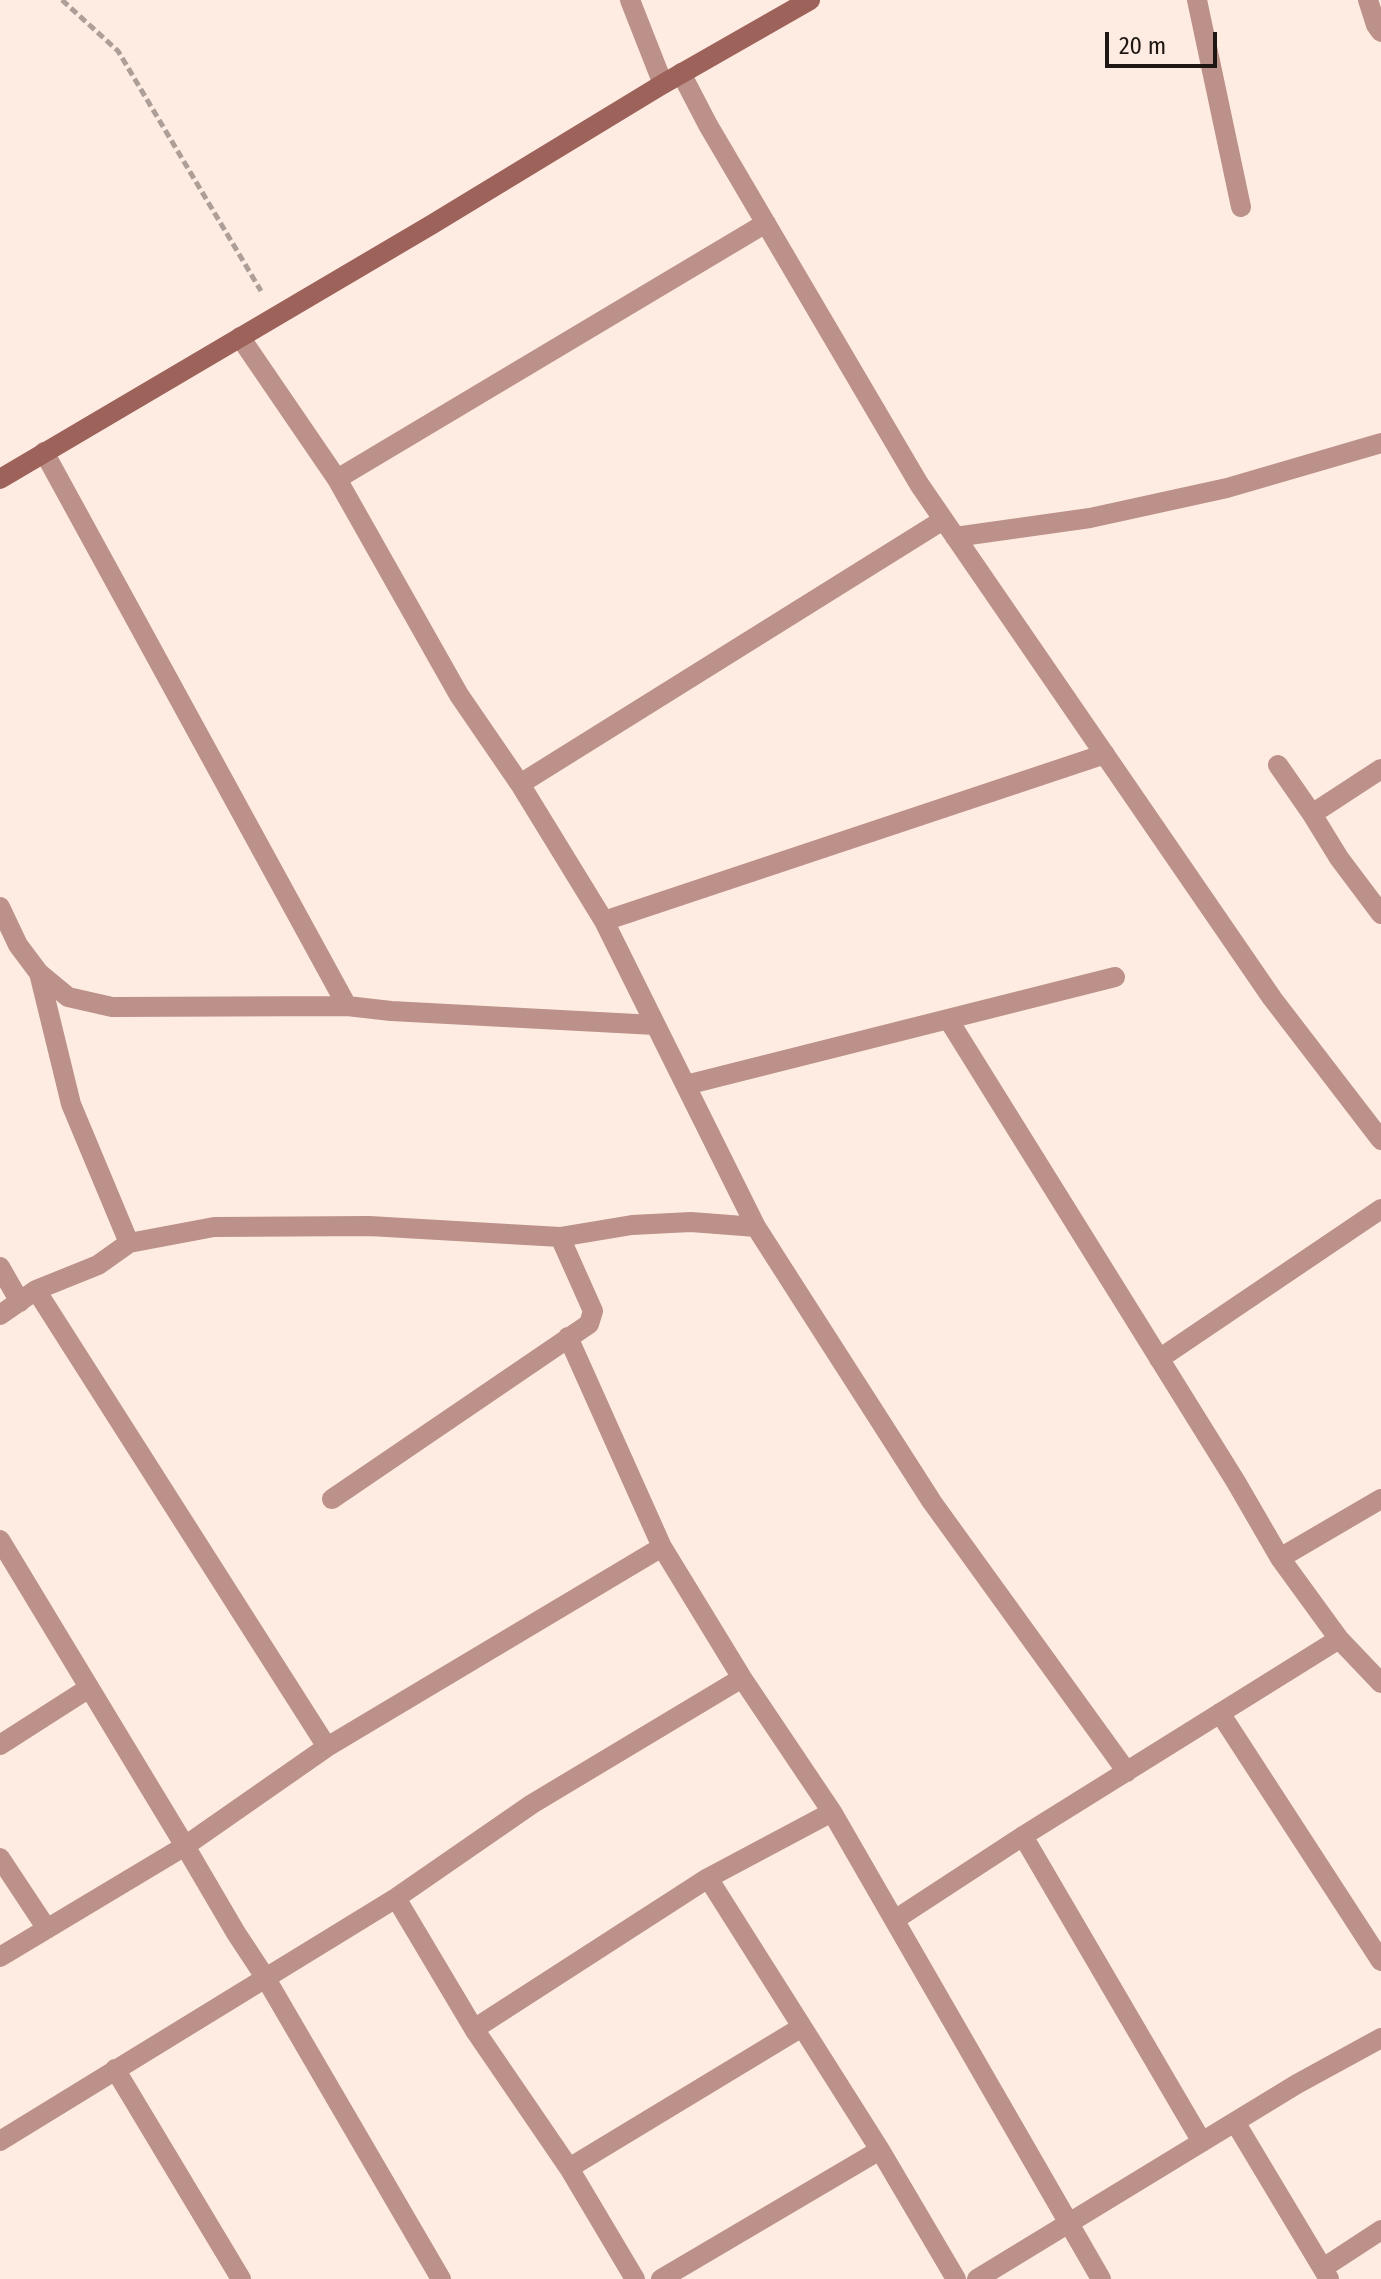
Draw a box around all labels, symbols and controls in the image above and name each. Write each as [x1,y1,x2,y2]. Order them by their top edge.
scale bar [1109,16,1221,66]
text: 20 m [1119,32,1166,60]

